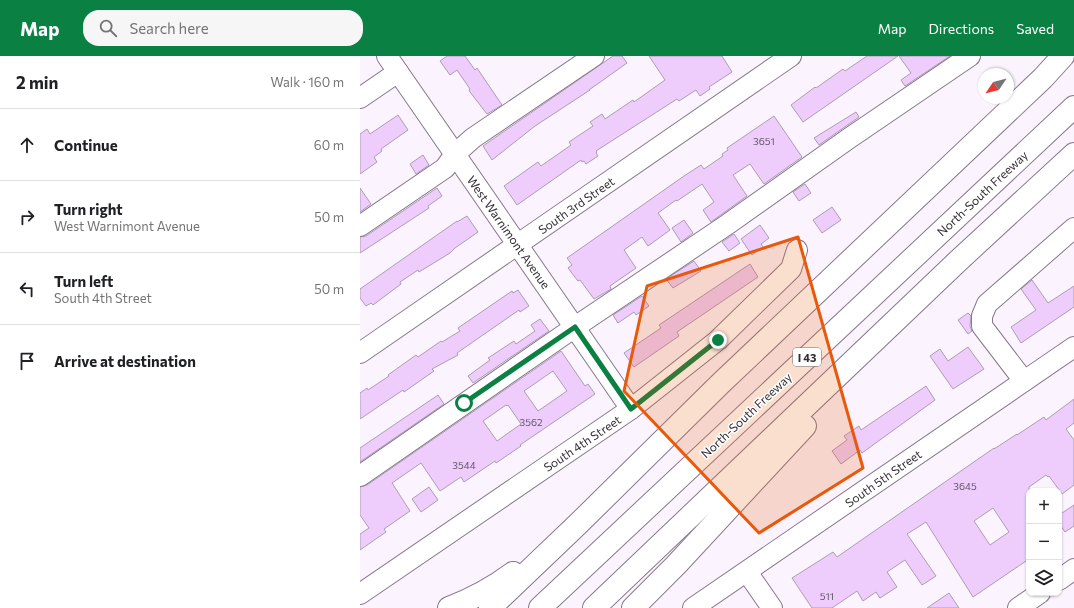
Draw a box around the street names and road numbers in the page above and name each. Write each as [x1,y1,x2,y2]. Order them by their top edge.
street label: North-South Freeway [934,147,1030,239]
street label: West Warnimont Avenue [465,173,553,291]
street label: South 3rd Street [535,174,617,236]
road number: I 43 [793,348,821,366]
street label: North-South Freeway [698,369,794,461]
street label: South 4th Street [541,412,623,474]
street label: South 5th Street [842,446,924,510]

